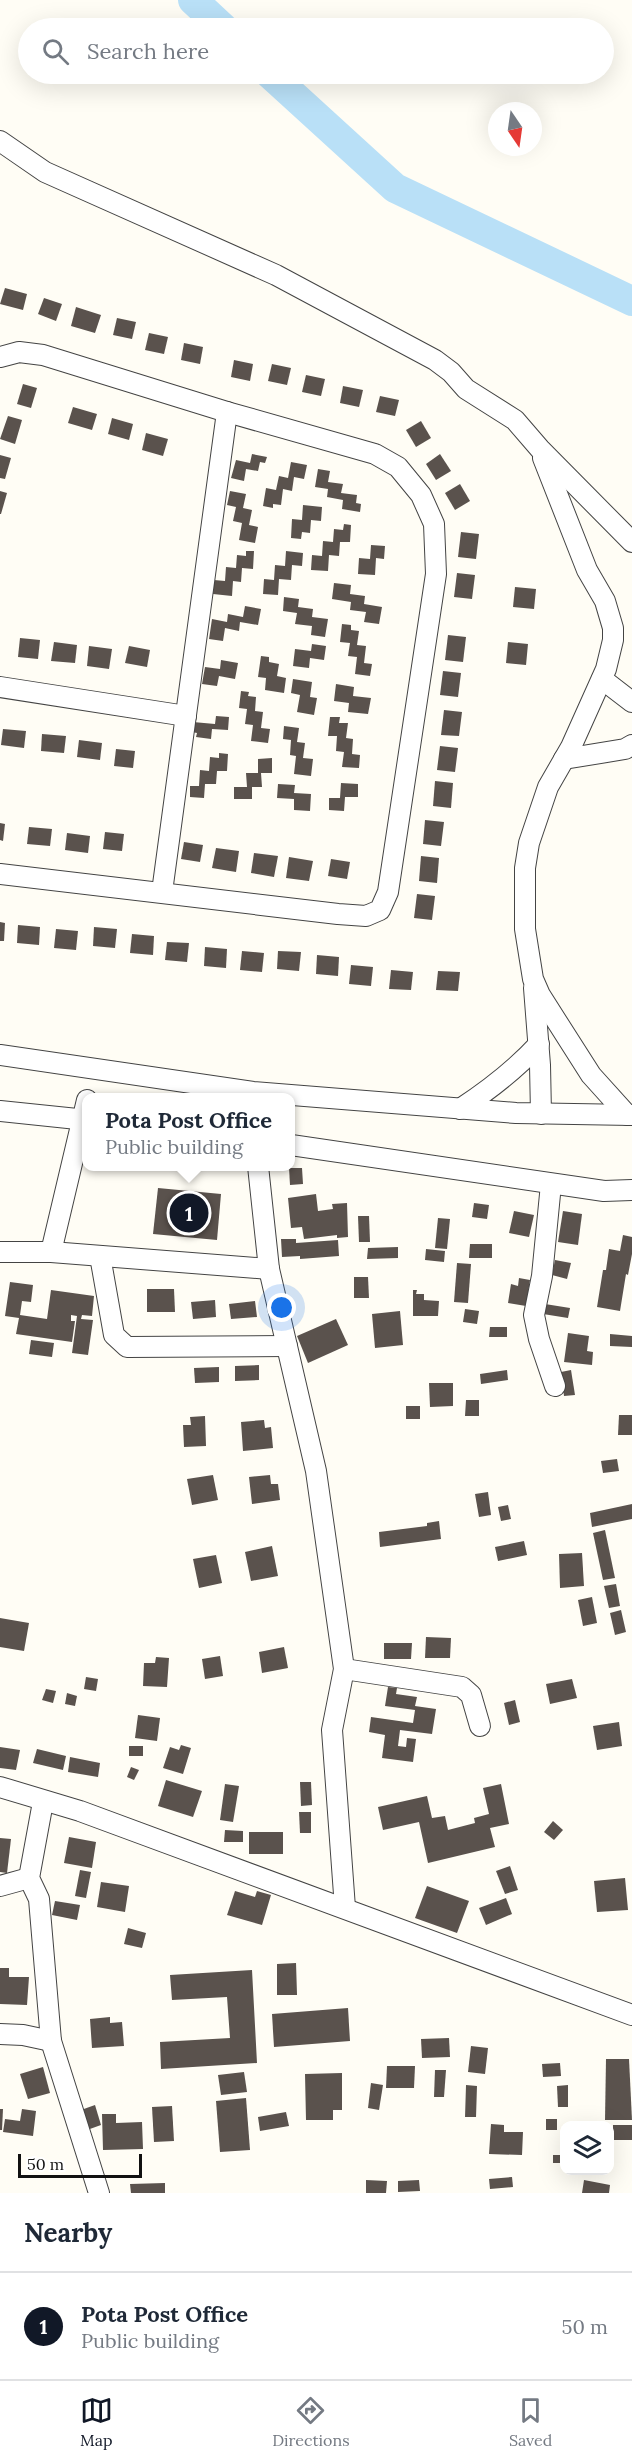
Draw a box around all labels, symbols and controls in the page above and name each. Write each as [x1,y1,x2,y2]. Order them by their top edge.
search box [18,18,614,84]
icon: search [39,35,72,68]
text: Search here [87,37,209,65]
north arrow [488,102,542,156]
popup [82,1093,295,1171]
text: Pota Post Office [105,1106,272,1134]
text: Public building [105,1134,243,1159]
pin: 1 [170,1190,208,1236]
your location [267,1293,296,1322]
map controls [560,2121,614,2175]
button: layers [560,2121,614,2175]
scale bar [18,2151,142,2178]
text: 50 m [27,2154,64,2174]
text: Nearby [24,2216,112,2249]
text: Pota Post Office [81,2300,248,2328]
text: 1 [39,2314,48,2339]
text: 50 m [562,2314,608,2339]
text: Public building [81,2328,219,2353]
tab: Map [80,2394,113,2450]
tab: Directions [272,2394,350,2450]
tab: Saved [509,2394,552,2450]

